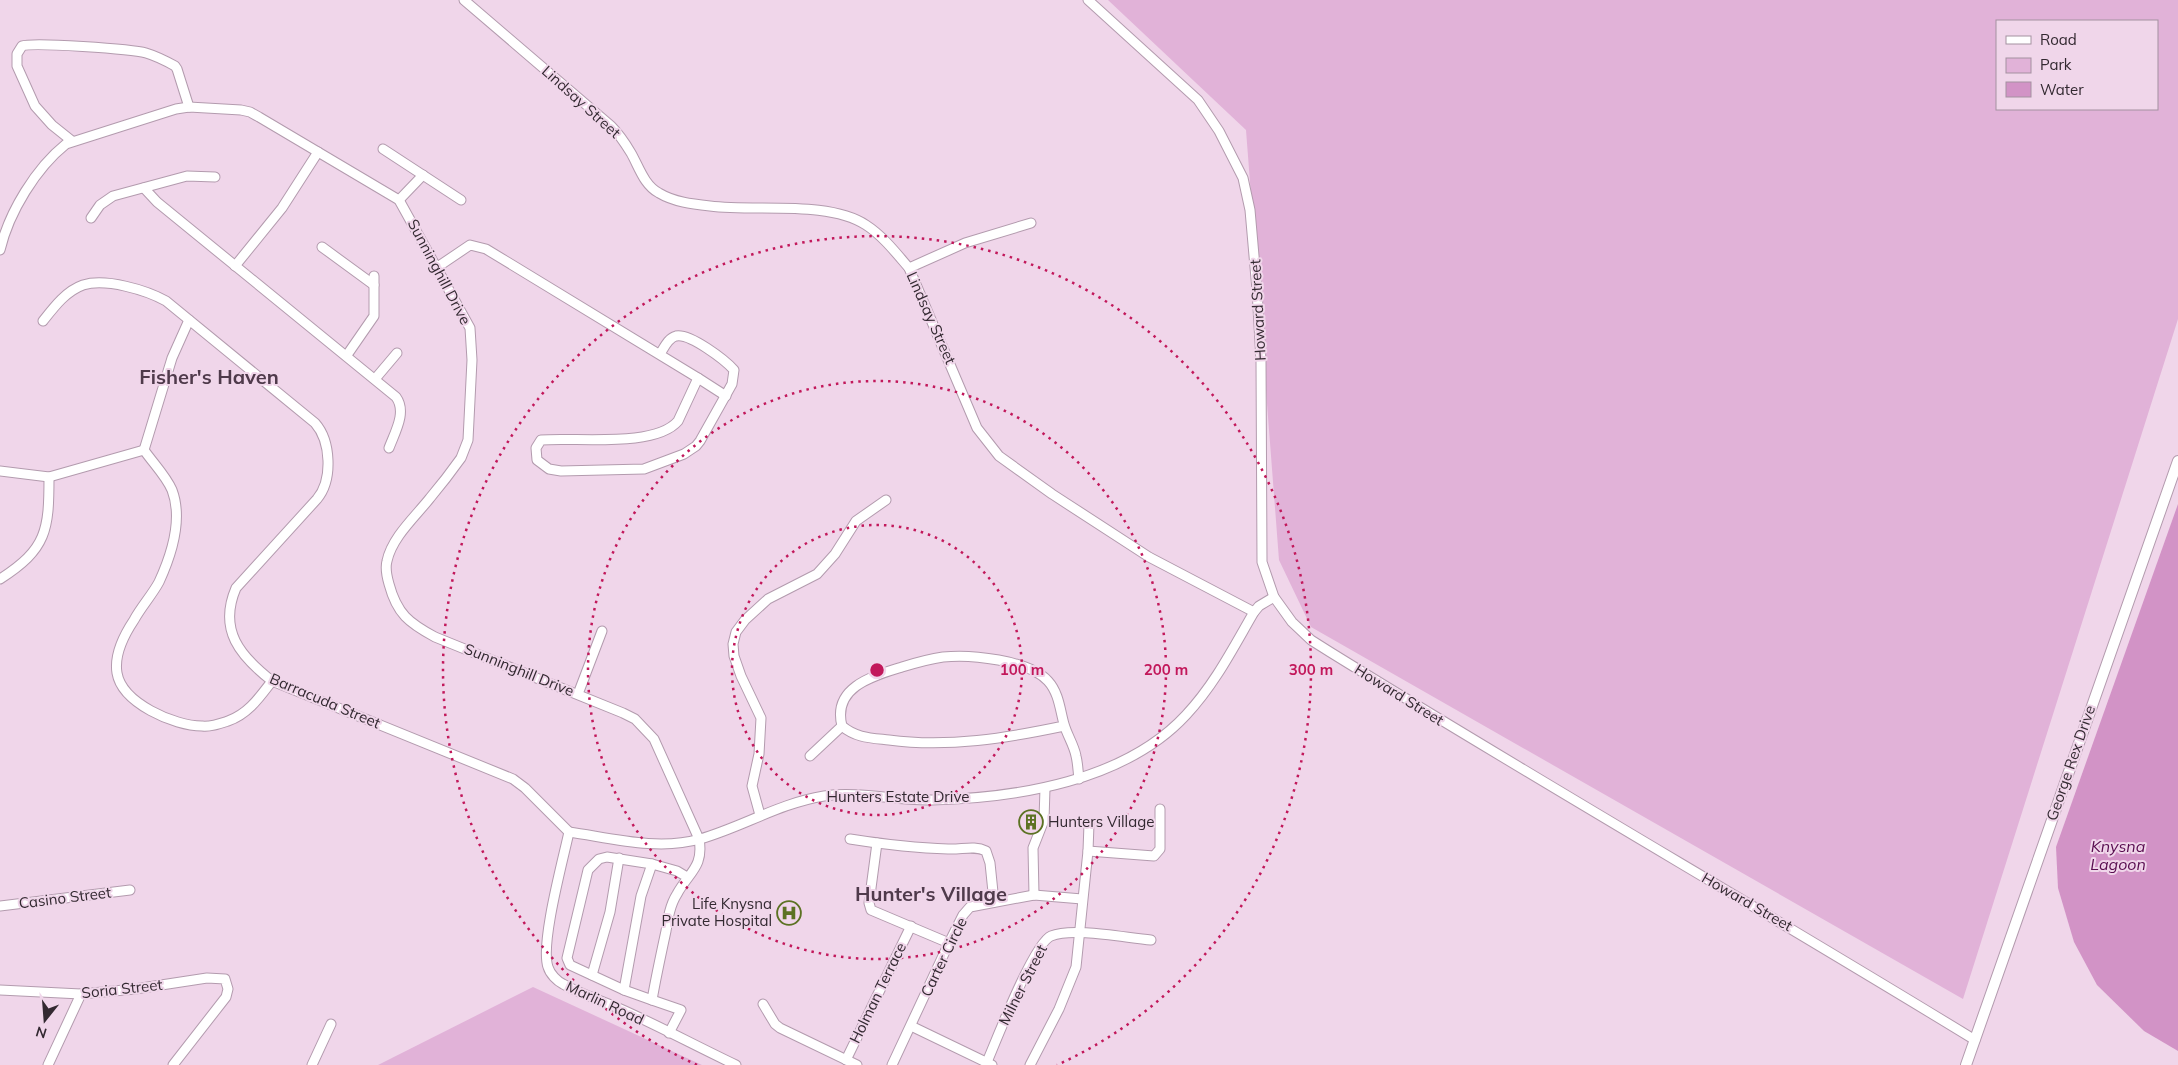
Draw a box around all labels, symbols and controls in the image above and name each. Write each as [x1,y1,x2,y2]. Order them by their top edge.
legend [1996,20,2158,110]
text: Road [2040,30,2077,49]
text: Park [2040,55,2072,74]
street label: Lindsay Street [538,61,625,142]
text: Water [2040,80,2084,99]
street label: Sunninghill Drive [404,216,475,328]
street label: Howard Street [1245,259,1270,361]
street label: Lindsay Street [903,269,960,367]
district label: Fisher's Haven [139,364,279,389]
street label: Sunninghill Drive [462,639,577,700]
text: 100 m [1000,660,1044,679]
text: 200 m [1144,660,1188,679]
text: 300 m [1289,660,1333,679]
street label: Howard Street [1351,660,1447,730]
centre of rings [868,661,886,679]
street label: Barracuda Street [267,669,383,732]
street label: George Rex Drive [2042,703,2099,823]
street label: Hunters Estate Drive [827,787,969,806]
building icon: Hunters Village [1018,809,1044,835]
place label: Hunters Village [1048,812,1154,831]
water label: Knysna Lagoon [2090,836,2146,874]
street label: Howard Street [1699,868,1796,935]
district label: Hunter's Village [855,881,1007,906]
street label: Casino Street [18,882,112,913]
place label: Life Knysna Private Hospital [661,894,772,930]
hospital icon: Life Knysna Private Hospital [776,900,802,926]
street label: Carter Circle [916,914,971,1000]
street label: Holman Terrace [845,939,910,1046]
street label: Milner Street [994,941,1051,1028]
street label: Soria Street [81,975,163,1002]
street label: Marlin Road [563,976,647,1029]
north arrow [20,995,70,1045]
text: N [34,1022,49,1043]

